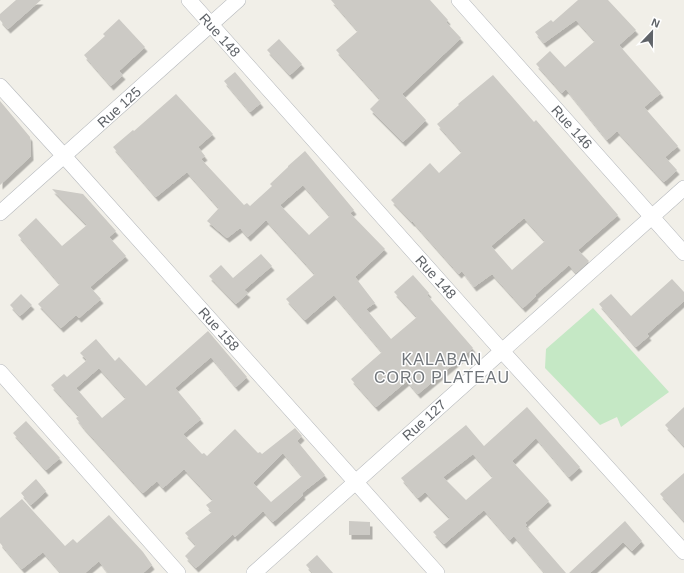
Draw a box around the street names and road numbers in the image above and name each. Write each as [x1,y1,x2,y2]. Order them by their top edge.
street label: Rue 148 [196,10,244,60]
street label: Rue 125 [94,83,144,131]
street label: Rue 146 [548,102,596,152]
street label: Rue 148 [412,252,460,302]
street label: Rue 158 [195,304,243,354]
street label: Rue 127 [399,396,449,444]

